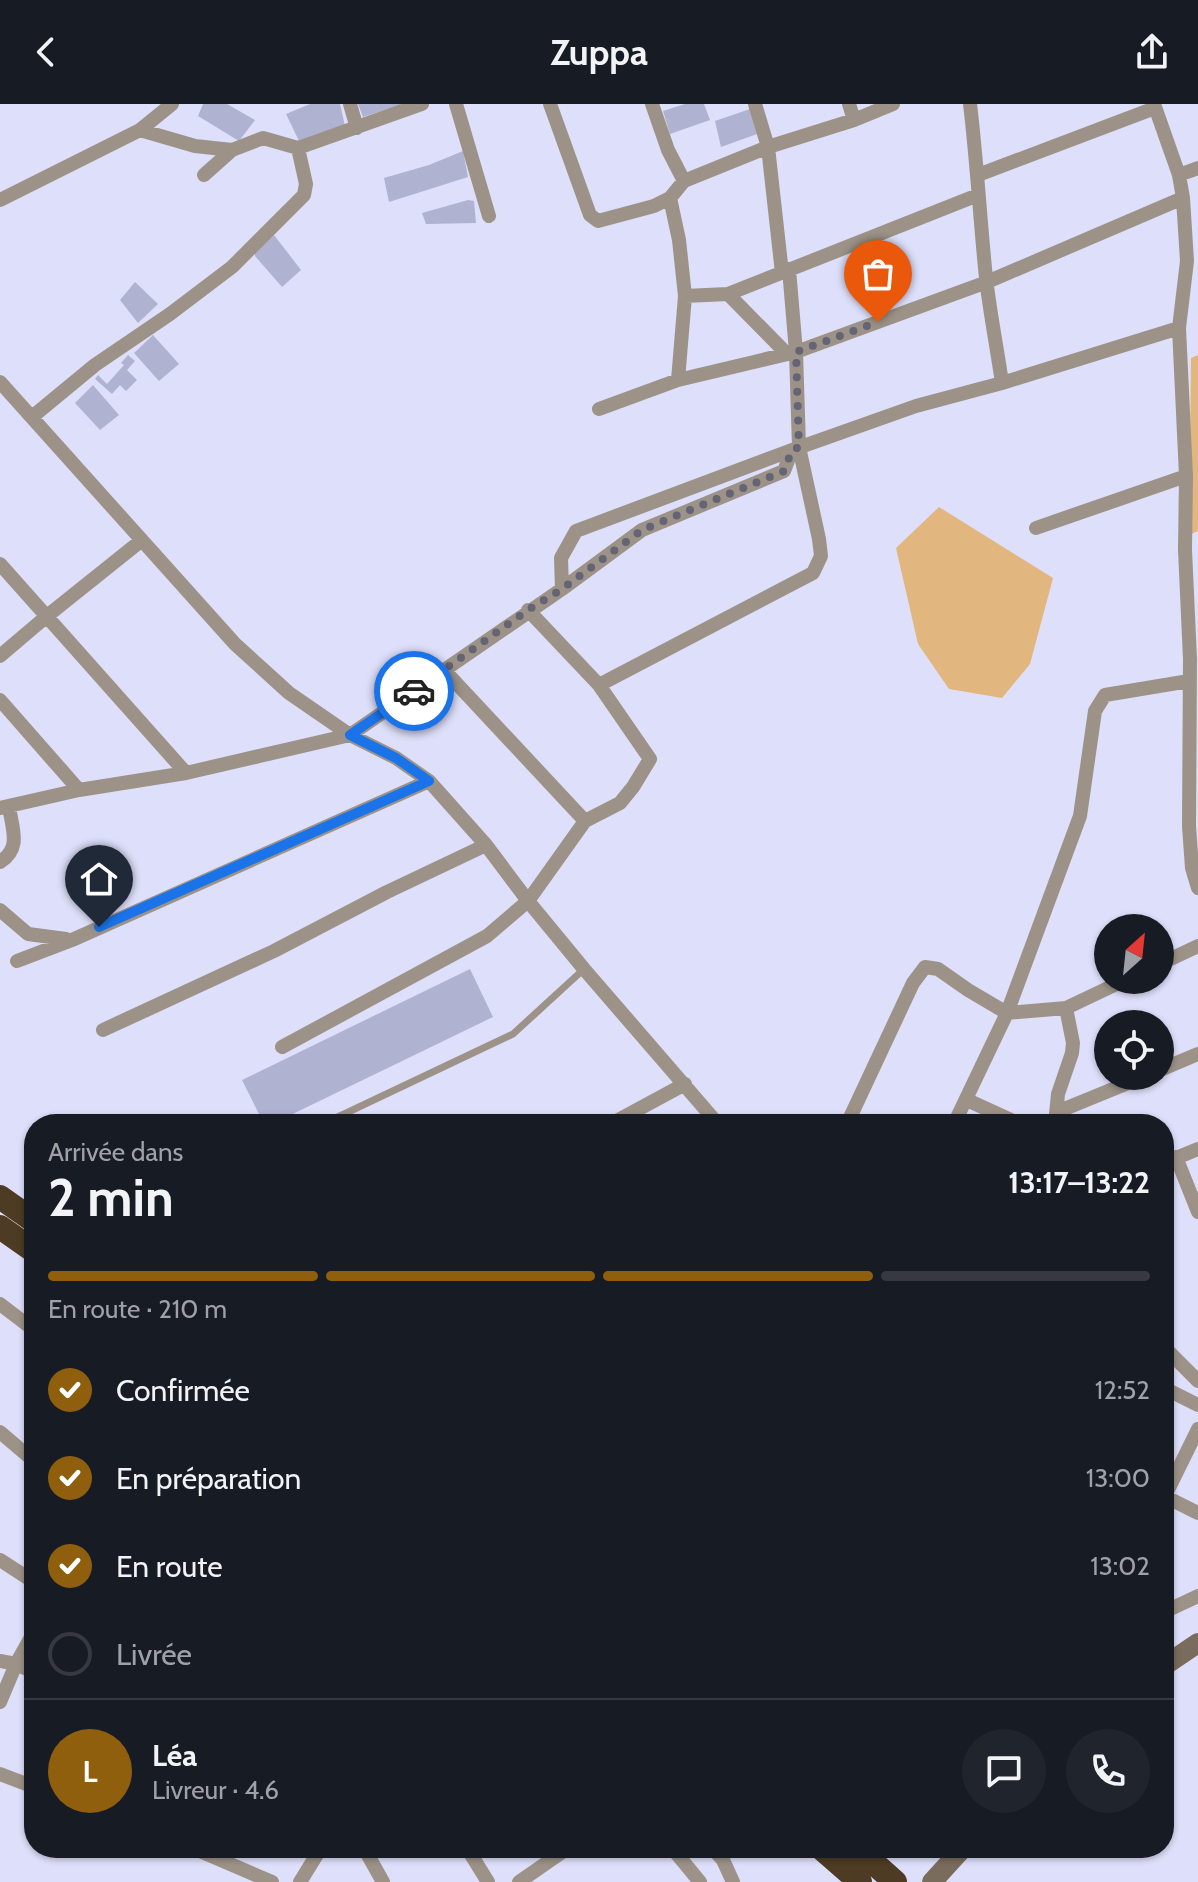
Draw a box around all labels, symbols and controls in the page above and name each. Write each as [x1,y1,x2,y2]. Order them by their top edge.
icon: back [24,30,68,74]
text: Zuppa [550,30,648,74]
icon: share [1130,30,1174,74]
pin [844,240,912,322]
icon: bag [856,252,900,296]
courier [374,651,454,731]
icon: car [392,669,436,713]
pin [65,845,133,927]
icon: home [77,857,121,901]
north arrow [1094,914,1174,994]
map controls [1094,914,1174,1090]
button: locate [1094,1010,1174,1090]
text: Arrivée dans [48,1136,183,1168]
text: 13:17–13:22 [1008,1164,1150,1201]
text: 2 min [48,1166,174,1229]
text: En route · 210 m [48,1293,227,1325]
icon: check [48,1368,92,1412]
text: Confirmée [116,1372,250,1409]
text: 12:52 [1095,1374,1150,1406]
icon: check [48,1456,92,1500]
text: En préparation [116,1460,301,1497]
text: 13:00 [1086,1462,1150,1494]
icon: check [48,1544,92,1588]
text: En route [116,1548,223,1585]
text: 13:02 [1090,1550,1150,1582]
text: Livrée [116,1636,192,1673]
button: chat [962,1729,1046,1813]
button: phone [1066,1729,1150,1813]
text: Léa [152,1737,197,1774]
text: L [82,1753,98,1790]
text: Livreur · 4.6 [152,1774,279,1806]

